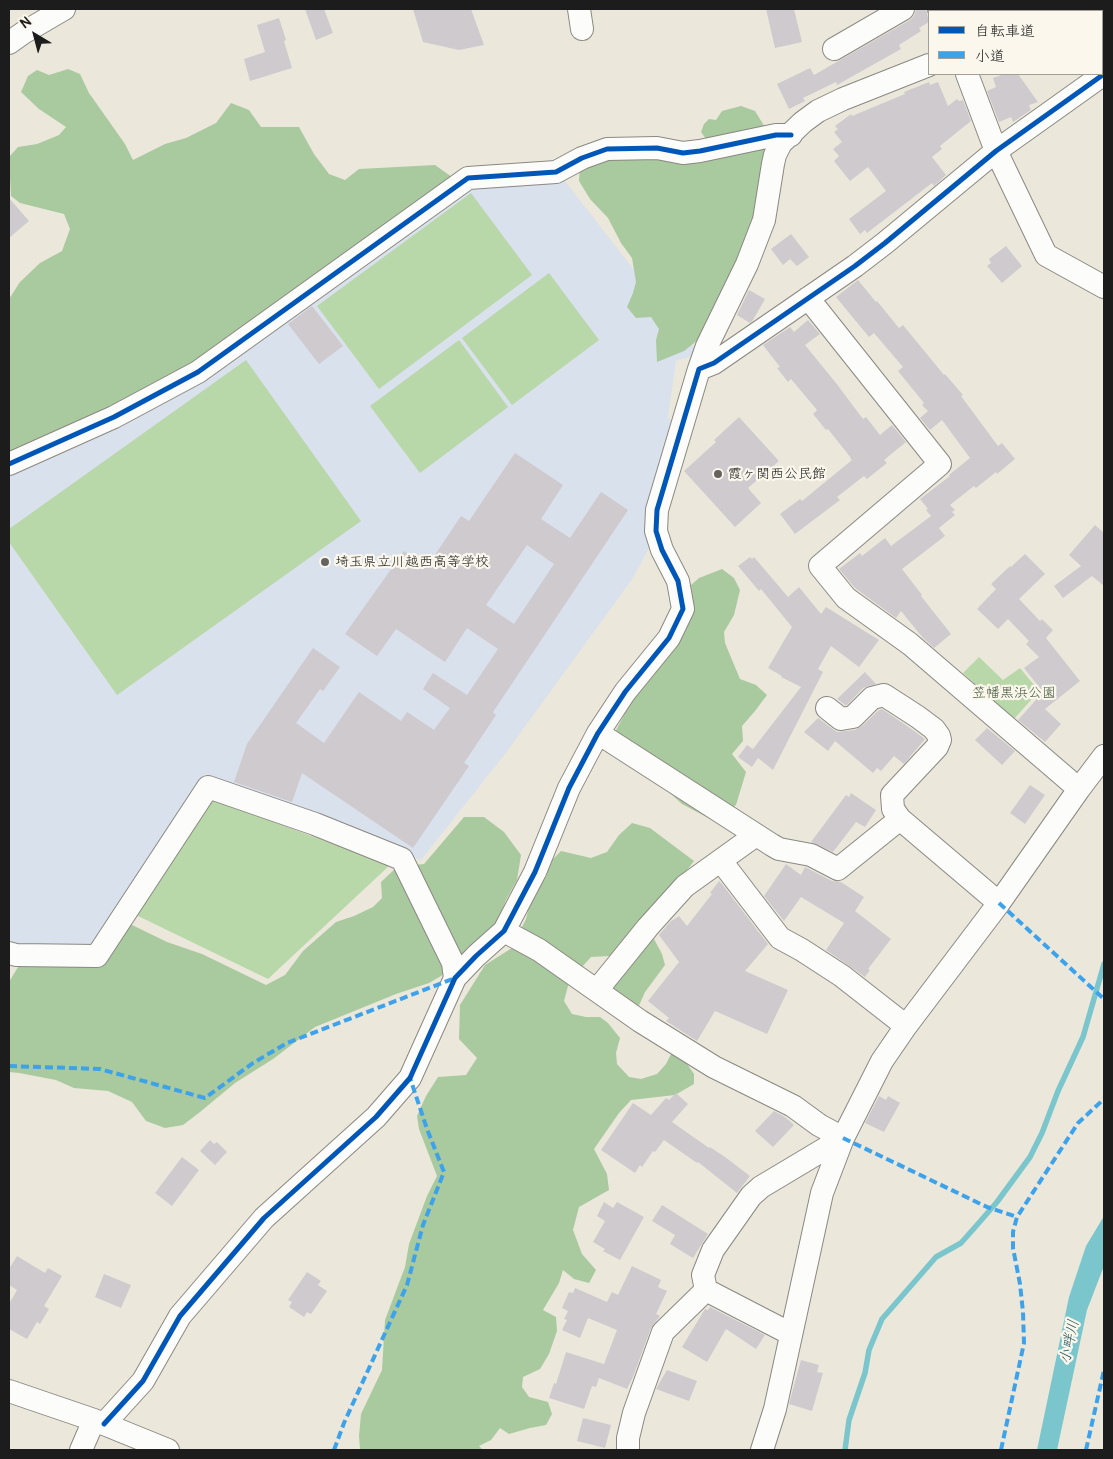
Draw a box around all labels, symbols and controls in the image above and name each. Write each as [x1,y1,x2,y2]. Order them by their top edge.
north arrow [10,10,60,60]
legend [928,10,1103,75]
text: N [17,13,35,32]
text: 自転車道 [975,22,1035,41]
text: 小道 [975,47,1005,66]
place label: 霞ヶ関西公民館 [728,466,826,482]
marker: 霞ヶ関西公民館 [712,468,724,480]
place label: 埼玉県立川越西高等学校 [335,554,489,570]
marker: 埼玉県立川越西高等学校 [319,556,331,568]
park label: 笠幡黒浜公園 [972,685,1056,701]
water label: 小畔川 [1057,1318,1083,1366]

